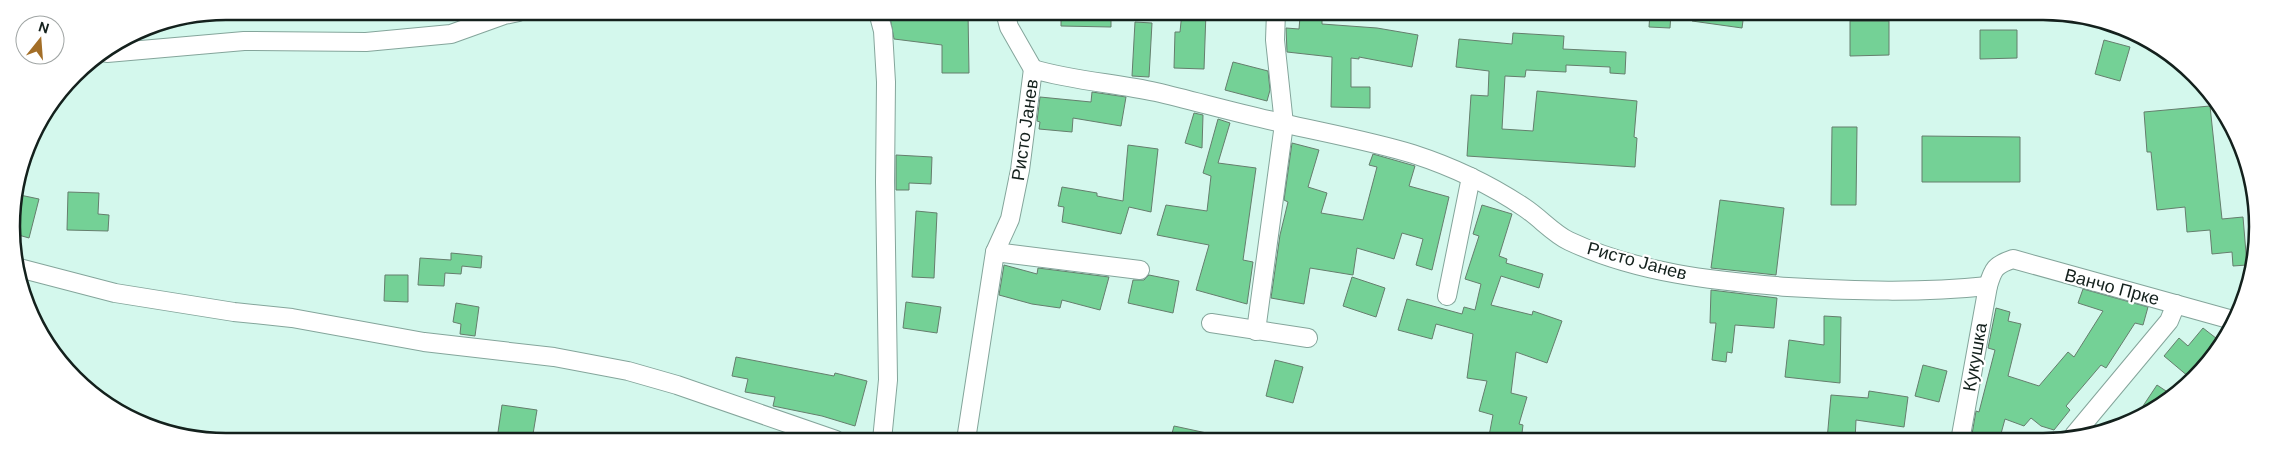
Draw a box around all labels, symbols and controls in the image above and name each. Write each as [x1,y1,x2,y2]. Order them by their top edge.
north arrow [15,15,65,65]
text: N [36,17,51,38]
street label: Ристо Јанев [1006,78,1044,182]
street label: Ристо Јанев [1584,236,1690,286]
street label: Ванчо Прке [2062,263,2162,311]
street label: Кукушка [1957,320,1993,393]

